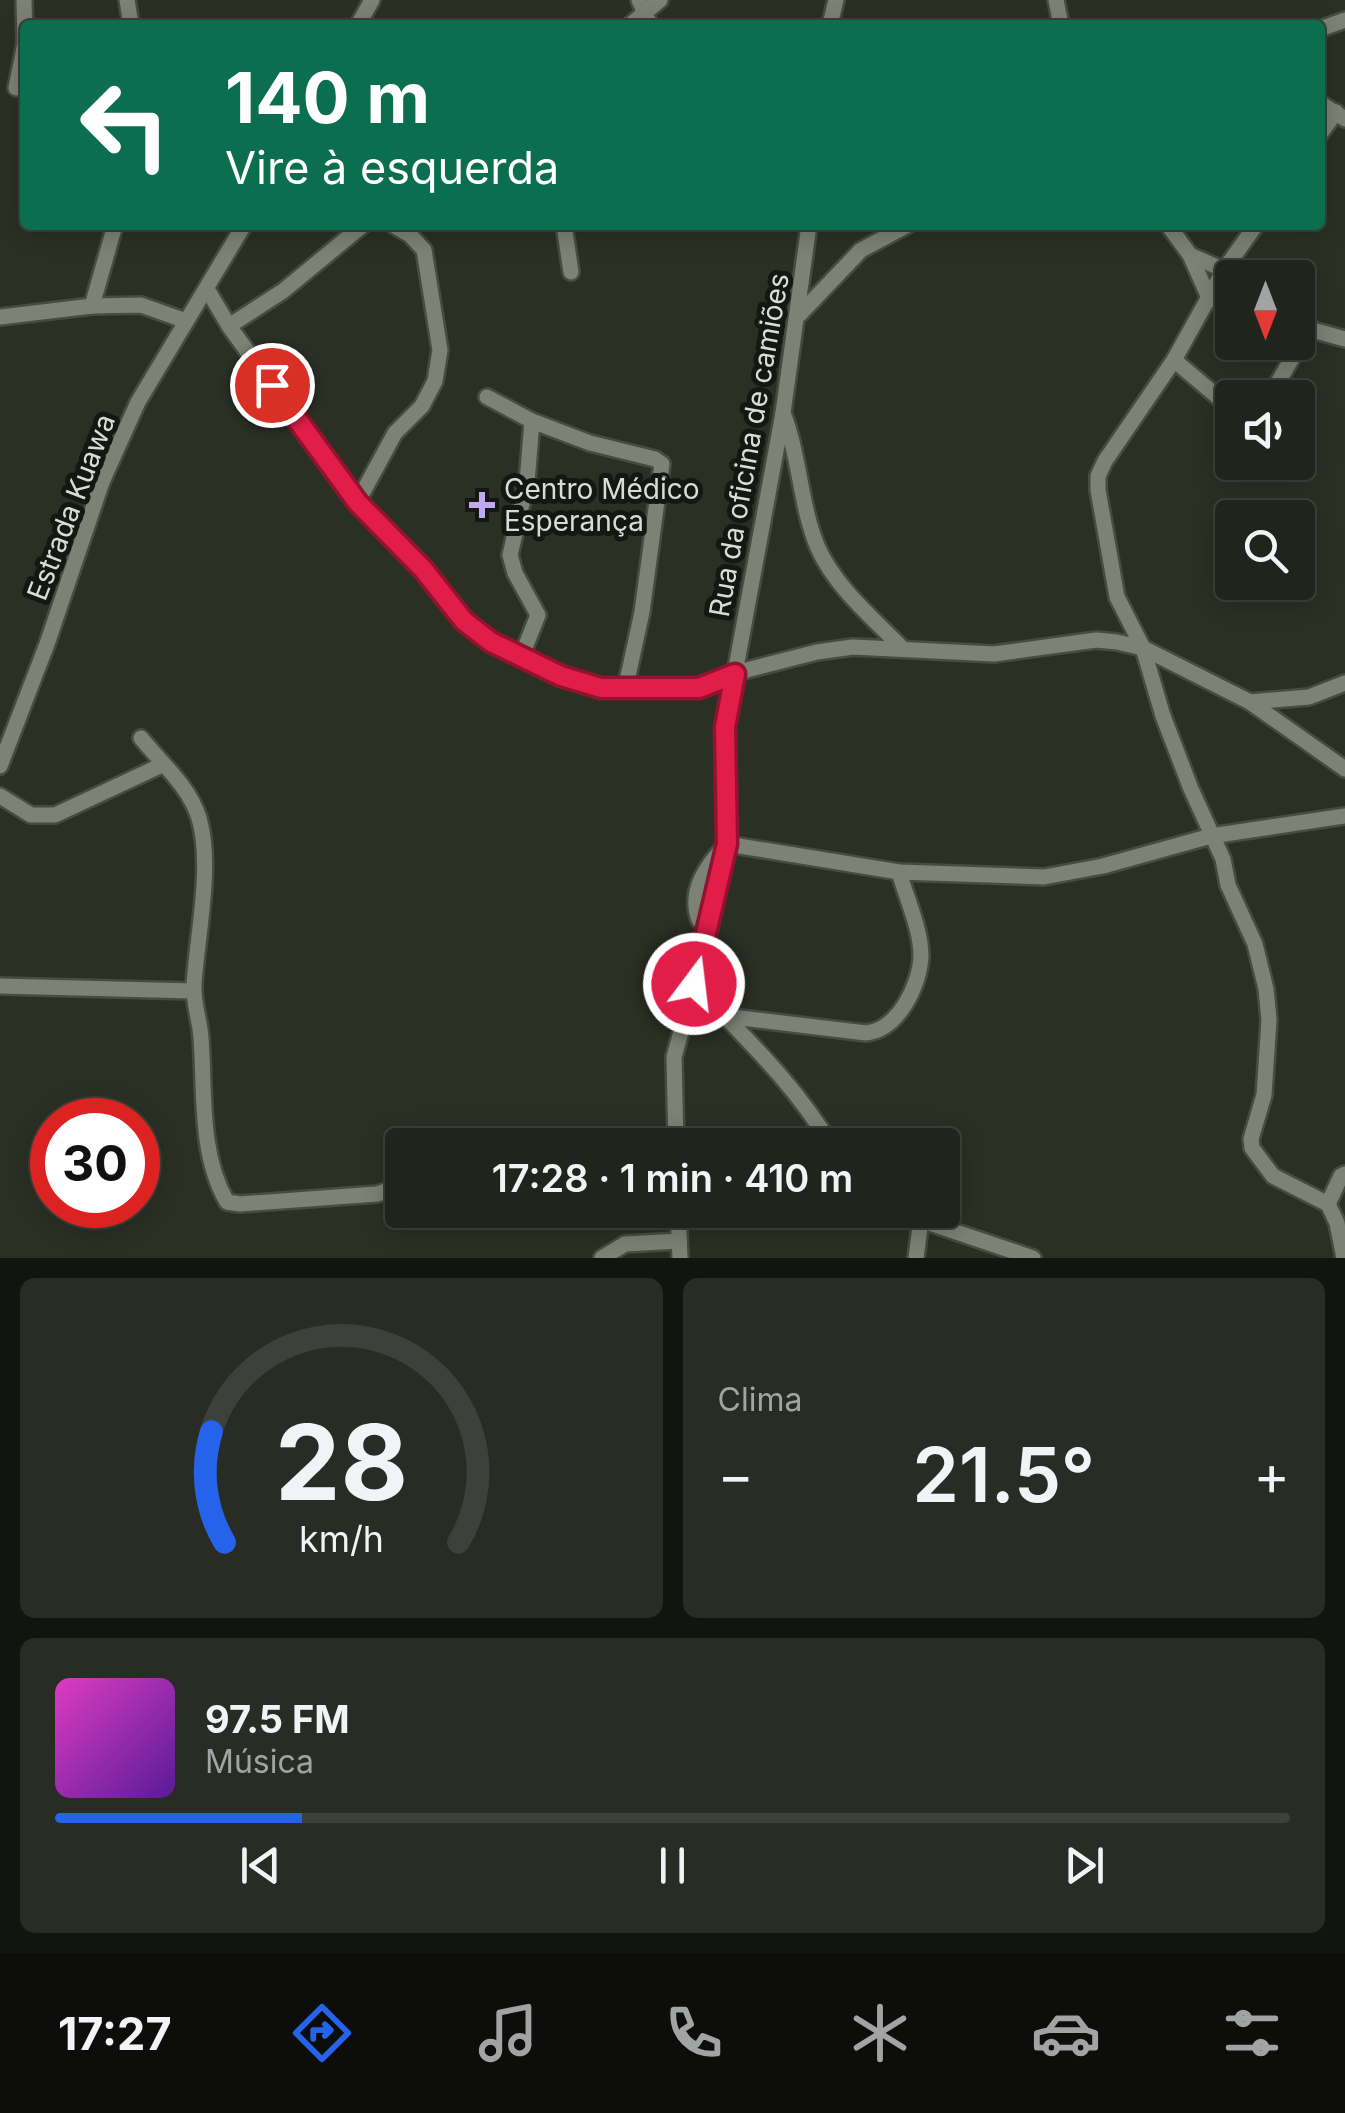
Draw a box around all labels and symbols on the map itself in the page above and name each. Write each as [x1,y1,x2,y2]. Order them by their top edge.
north arrow [1215,260,1315,360]
street label: Rua da oficina de camiões [702,271,796,619]
pin [230,343,315,428]
street label: Estrada Kuawa [20,409,122,605]
place label: Centro Médico Esperança [504,472,700,538]
marker: Centro Médico Esperança [469,492,495,518]
position arrow [642,932,746,1036]
speed limit sign: 30 [30,1098,160,1228]

